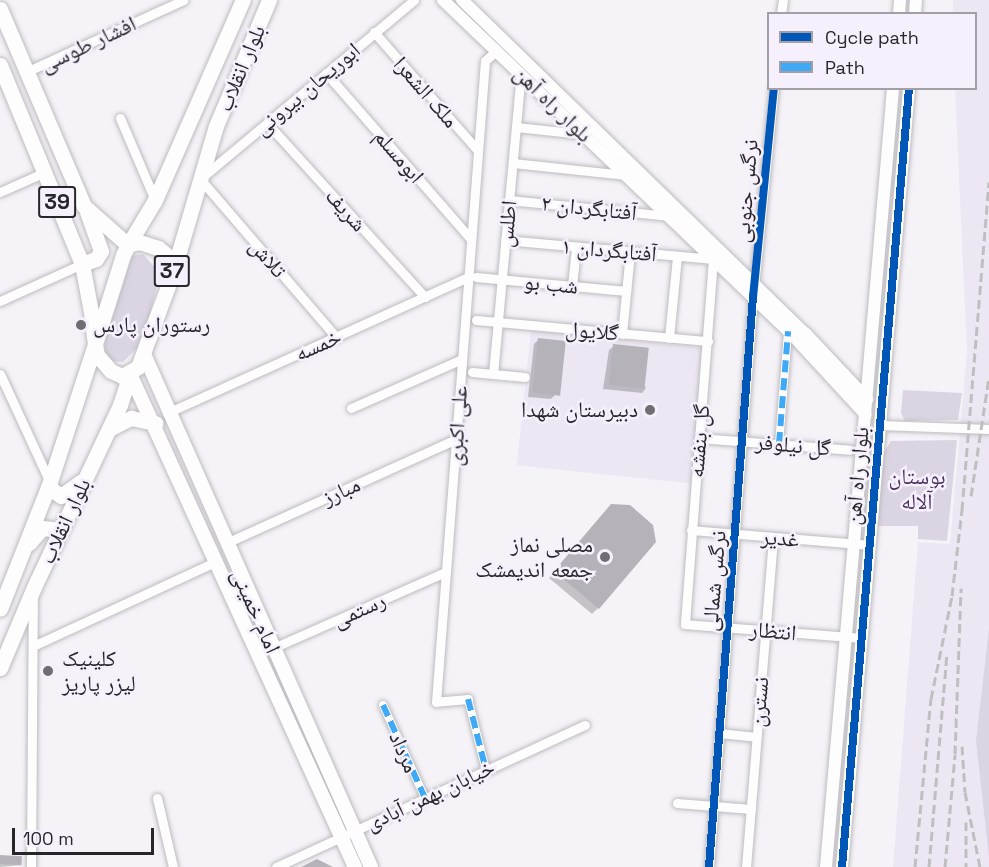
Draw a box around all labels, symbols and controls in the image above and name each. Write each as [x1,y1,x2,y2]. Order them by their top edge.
street label: افشار طوسی [36,10,140,78]
legend [767,12,977,90]
street label: بلوار انقلاب [211,21,271,115]
text: Cycle path [825,26,919,49]
street label: ابوریحان بیرونی [248,37,366,141]
street label: ملک الشعرا [388,51,464,133]
text: Path [825,56,865,79]
street label: بلوار راه آهن [508,60,598,148]
street label: ابومسلم [368,123,430,189]
street label: نرگس جنوبی [728,138,764,244]
street label: شریف [320,183,372,237]
road number: 39 [38,184,76,220]
street label: آفتابگردان ۲ [540,190,638,226]
street label: اطلس [492,199,522,249]
street label: تلاش [244,233,292,283]
street label: آفتابگردان ۱ [560,233,658,267]
road number: 37 [152,253,192,289]
street label: شب بو [523,268,579,300]
place label: رستوران پارس [93,312,210,338]
street label: گلایول [564,316,620,346]
marker: رستوران پارس [74,318,88,332]
street label: خمسه [291,323,345,367]
street label: علی اکبری [441,385,473,467]
place label: دبیرستان شهدا [521,397,638,423]
marker: دبیرستان شهدا [643,403,657,417]
street label: گل بنفشه [683,403,715,479]
street label: بلوار راه آهن [840,426,874,526]
street label: گل نیلوفر [754,429,832,461]
park label: بوستان آلاله [888,463,946,514]
street label: مبارز [318,471,364,511]
street label: بلوار انقلاب [34,474,96,568]
street label: غدیر [760,523,800,553]
street label: نرگس شمالی [696,530,732,632]
place label: مصلی نماز جمعه اندیمشک [475,531,593,582]
marker: مصلی نماز جمعه اندیمشک [598,550,612,564]
street label: امام خمینی [226,565,286,657]
street label: رستمی [328,587,390,633]
street label: انتظار [748,616,798,646]
place label: کلینیک لیزر پاریز [62,645,136,696]
marker: کلینیک لیزر پاریز [39,662,57,680]
street label: نسترن [744,676,774,728]
street label: مرداد [383,727,425,777]
street label: خیابان بهمن آبادی [361,754,499,836]
scale bar [15,816,158,854]
text: 100 m [23,827,74,850]

